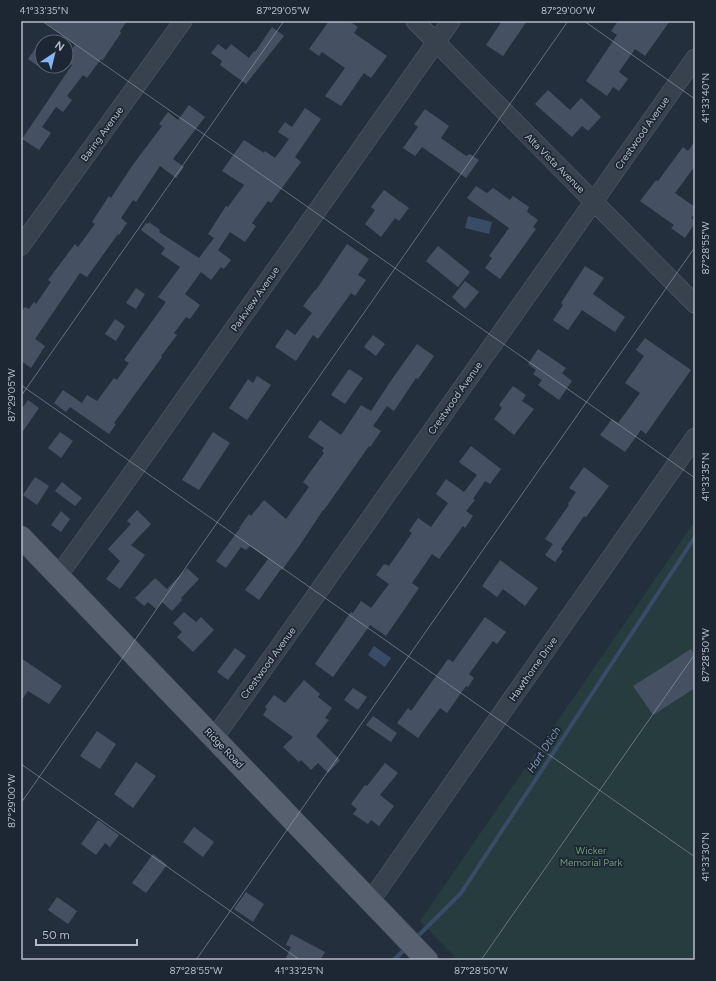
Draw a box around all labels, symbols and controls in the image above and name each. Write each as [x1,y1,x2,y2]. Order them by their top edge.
text: 41°33'35"N [19,4,69,17]
text: 87°29'05"W [256,4,310,17]
text: 87°29'00"W [541,4,595,17]
north arrow [34,34,74,74]
text: N [52,38,67,54]
text: 41°33'40"N [699,73,712,123]
street label: Crestwood Avenue [612,94,672,172]
street label: Baring Avenue [78,104,127,164]
street label: Alta Vista Avenue [522,130,588,196]
text: 87°28'55"W [699,221,712,275]
street label: Parkview Avenue [228,264,282,334]
street label: Crestwood Avenue [425,359,485,437]
text: 87°29'05"W [5,368,18,422]
text: 41°33'35"N [699,452,712,502]
street label: Crestwood Avenue [237,624,299,702]
text: 87°28'50"W [699,628,712,682]
street label: Hawthorne Drive [506,634,560,704]
street label: Ridge Road [202,725,247,771]
water label: Hart Dtich [524,725,564,775]
text: 87°29'00"W [5,774,18,828]
text: 41°33'30"N [699,832,712,882]
park label: Wicker Memorial Park [560,844,623,869]
scale bar [36,921,137,947]
text: 50 m [42,928,70,942]
text: 87°28'55"W [169,964,223,977]
text: 41°33'25"N [274,964,324,977]
text: 87°28'50"W [454,964,508,977]

